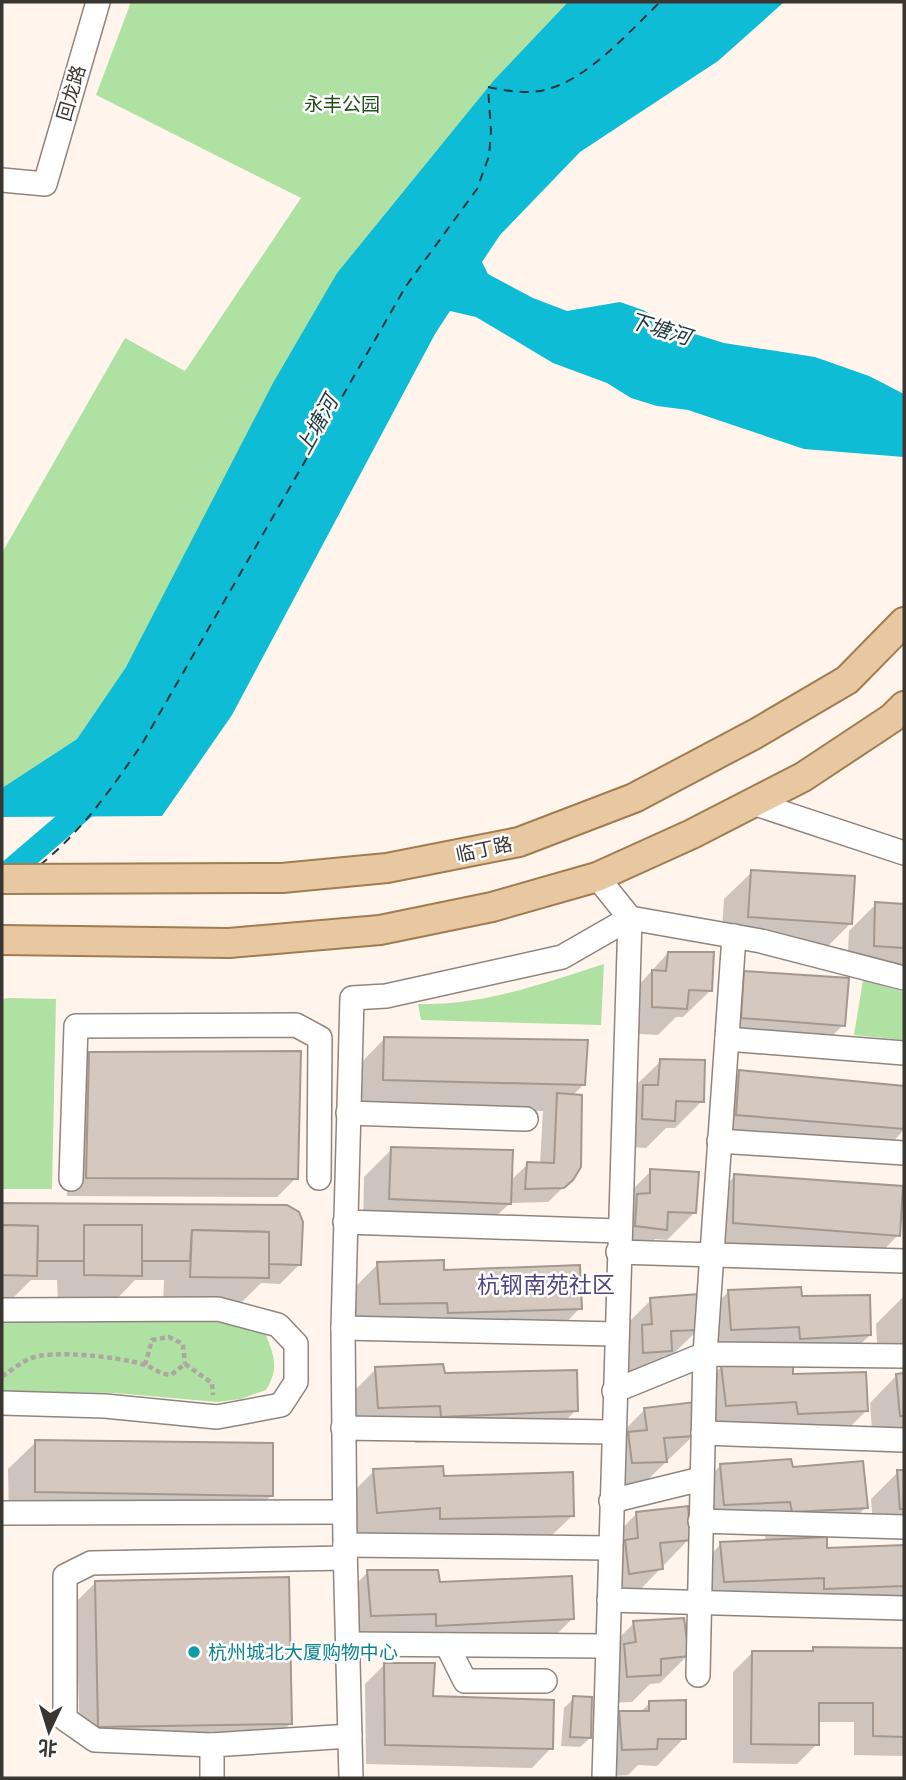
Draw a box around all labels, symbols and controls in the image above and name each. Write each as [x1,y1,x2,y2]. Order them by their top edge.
street label: 回龙路 [53,63,90,124]
park label: 永丰公园 [304,93,380,116]
water label: 下塘河 [626,307,698,351]
water label: 上塘河 [290,388,345,458]
street label: 临丁路 [454,832,514,867]
district label: 杭钢南苑社区 [477,1271,615,1299]
place label: 杭州城北大厦购物中心 [208,1641,398,1664]
marker: 杭州城北大厦购物中心 [186,1644,202,1660]
north arrow [14,1696,84,1766]
text: 北 [38,1735,58,1760]

